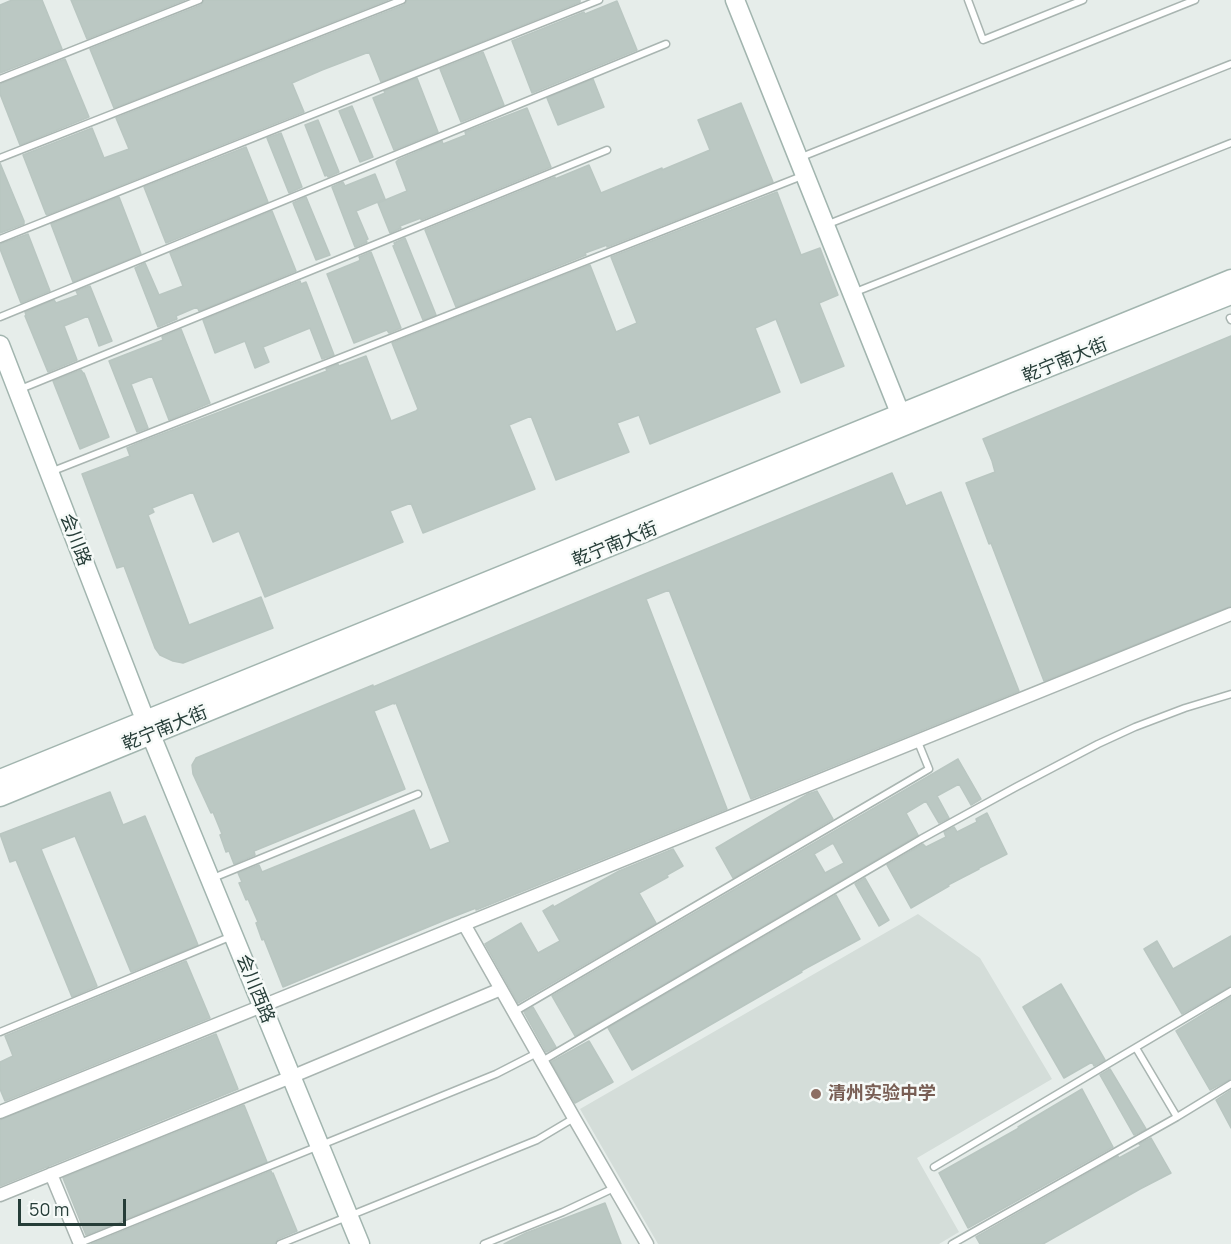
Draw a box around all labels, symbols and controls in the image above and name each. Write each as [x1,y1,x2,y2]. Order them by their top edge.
street label: 乾宁南大街 [1019,334,1111,388]
street label: 会川路 [55,511,95,569]
street label: 乾宁南大街 [569,518,661,572]
street label: 乾宁南大街 [119,702,211,756]
street label: 会川西路 [232,952,278,1026]
place label: 清州实验中学 [828,1083,936,1105]
marker: 清州实验中学 [809,1087,823,1101]
scale bar [21,1187,129,1225]
text: 50 m [29,1197,69,1221]

